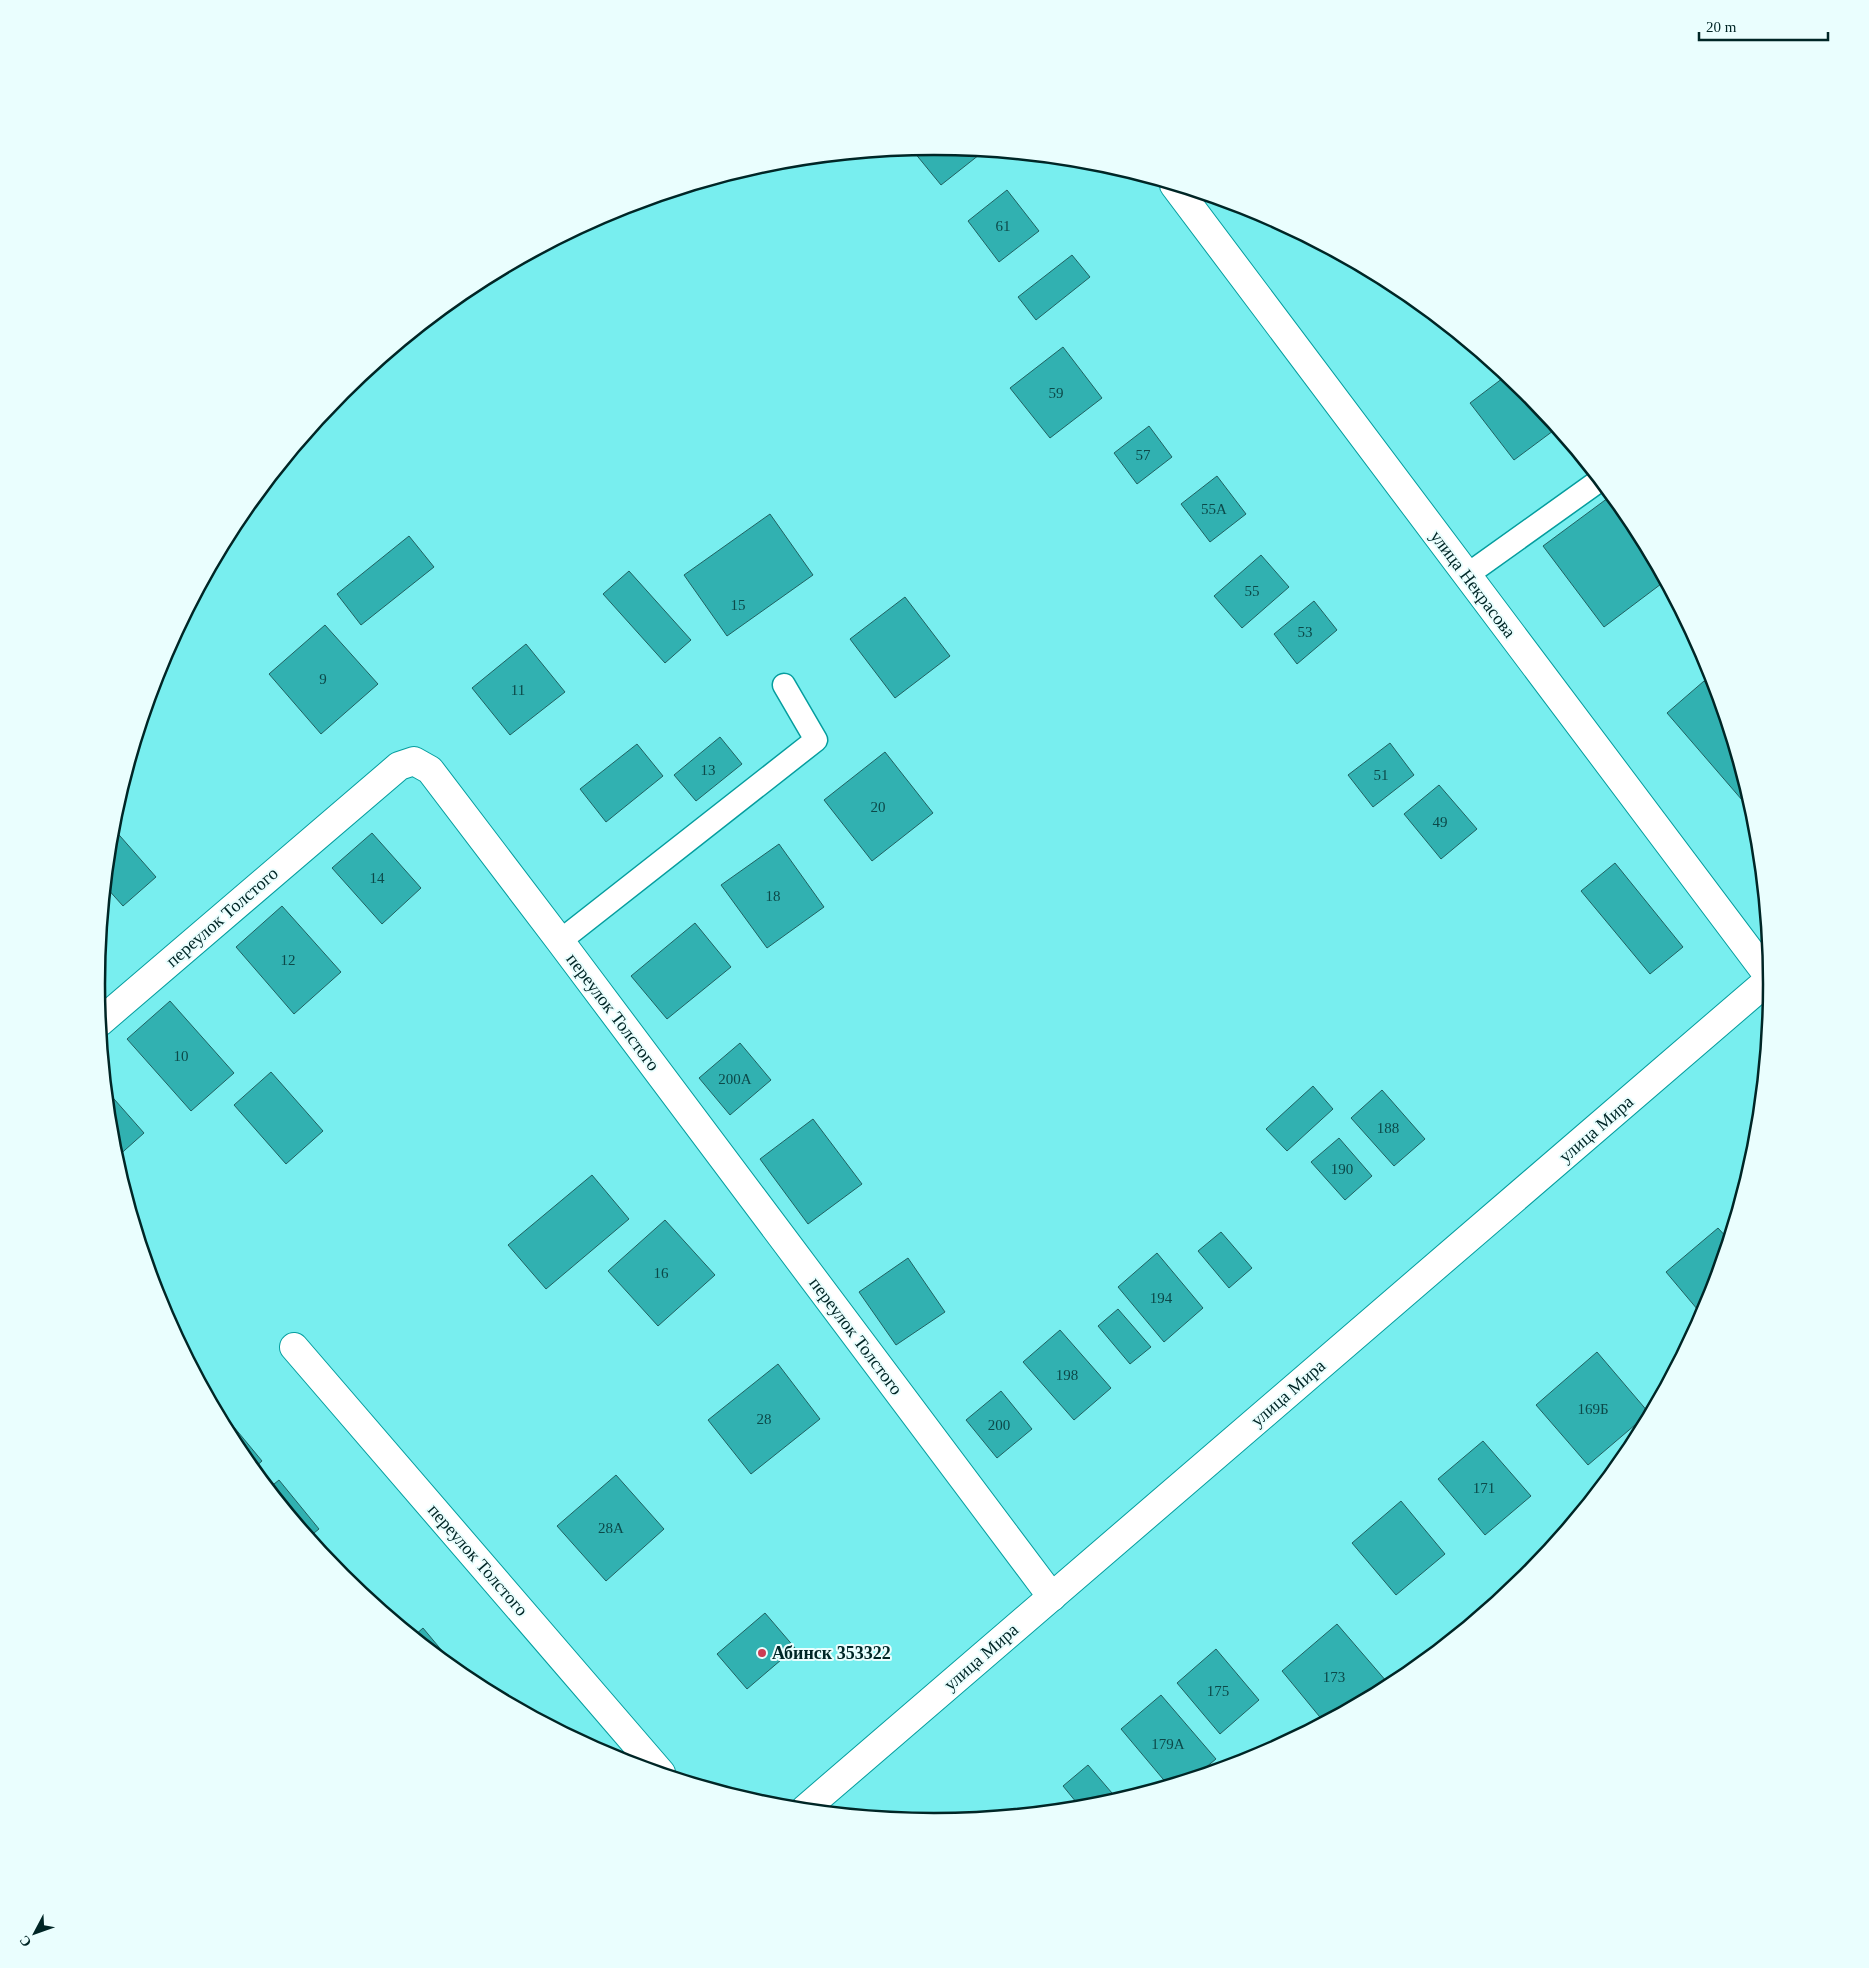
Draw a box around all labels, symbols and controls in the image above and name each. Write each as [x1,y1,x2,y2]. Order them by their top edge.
scale bar [1699,10,1828,42]
text: 20 m [1706,19,1737,35]
house number: 61 [996,218,1011,234]
house number: 59 [1049,385,1064,401]
house number: 57 [1136,447,1151,463]
house number: 55А [1201,501,1227,517]
street label: улица Некрасова [1426,527,1520,641]
house number: 55 [1245,583,1260,599]
house number: 15 [731,597,746,613]
house number: 53 [1298,624,1313,640]
house number: 9 [319,671,327,687]
house number: 11 [511,682,525,698]
house number: 13 [701,762,716,778]
house number: 51 [1374,767,1389,783]
house number: 20 [871,799,886,815]
house number: 49 [1433,814,1448,830]
street label: переулок Толстого [162,863,282,971]
house number: 14 [370,870,385,886]
house number: 18 [766,888,781,904]
street label: переулок Толстого [562,949,664,1075]
house number: 12 [281,952,296,968]
house number: 10 [174,1048,189,1064]
house number: 200А [718,1071,752,1087]
street label: улица Мира [1555,1091,1637,1167]
house number: 188 [1377,1120,1399,1136]
house number: 190 [1331,1161,1353,1177]
house number: 16 [654,1265,669,1281]
street label: переулок Толстого [805,1273,907,1399]
house number: 194 [1150,1290,1173,1306]
street label: улица Мира [1247,1355,1329,1431]
house number: 198 [1056,1367,1078,1383]
house number: 169Б [1577,1401,1609,1417]
house number: 28 [757,1411,772,1427]
house number: 200 [988,1417,1010,1433]
house number: 171 [1473,1480,1495,1496]
street label: переулок Толстого [424,1500,532,1620]
house number: 28А [598,1520,624,1536]
street label: улица Мира [940,1619,1022,1695]
place label: Абинск 353322 [772,1643,891,1663]
marker: Абинск 353322 [756,1647,768,1659]
house number: 173 [1323,1669,1345,1685]
house number: 175 [1207,1683,1229,1699]
house number: 179А [1151,1736,1185,1752]
north arrow [10,1908,60,1958]
text: С [17,1932,35,1950]

